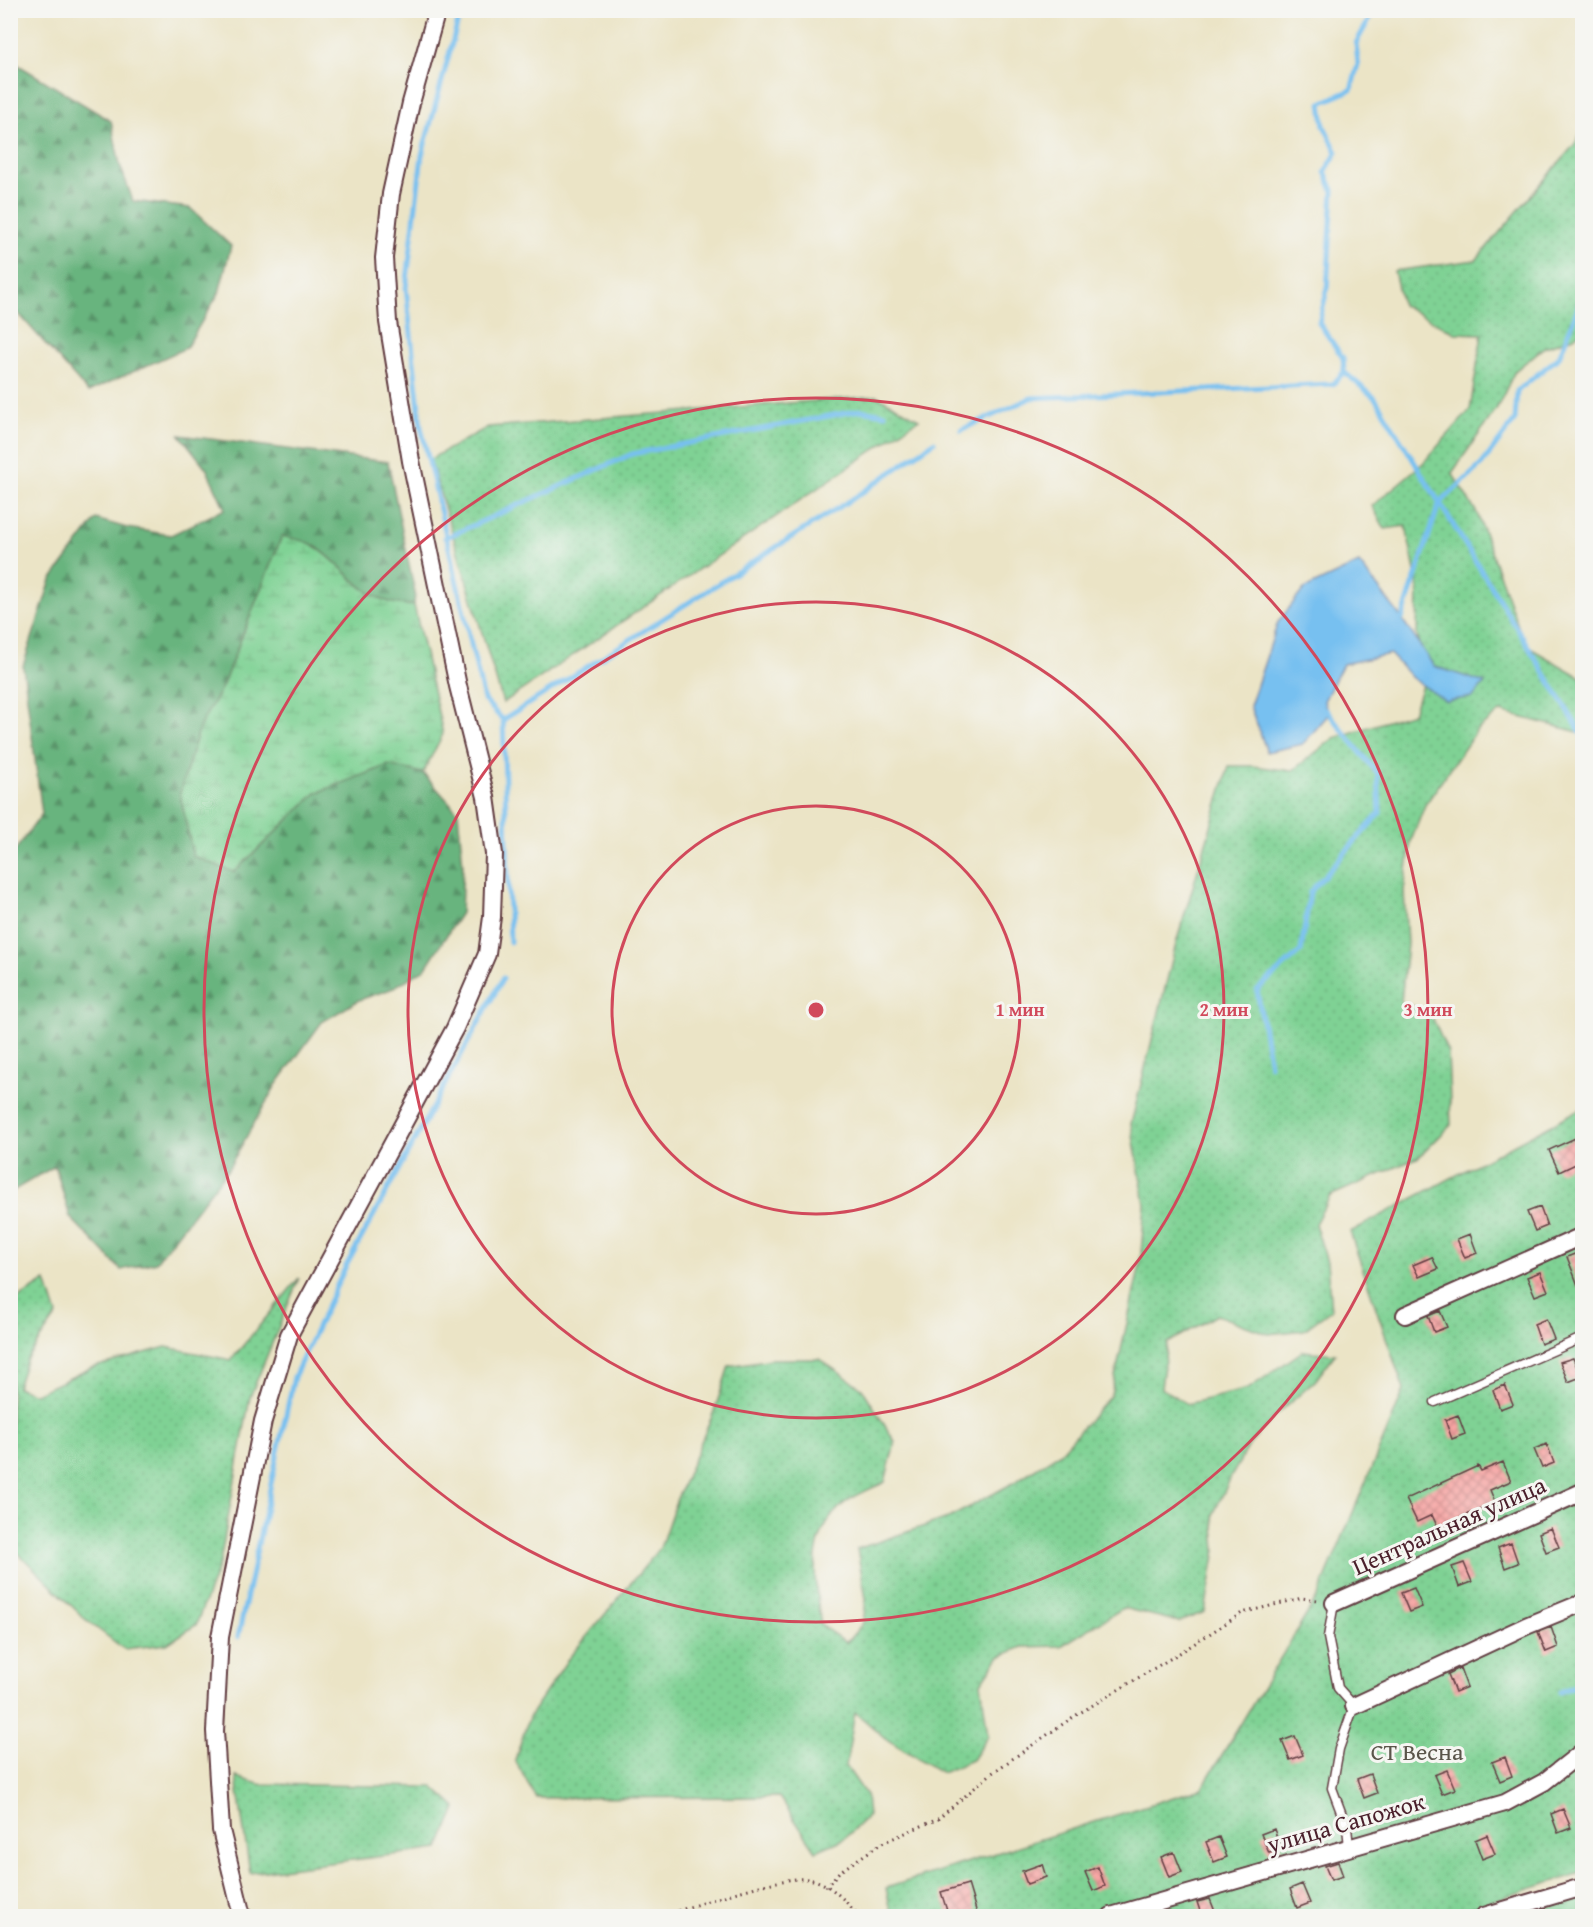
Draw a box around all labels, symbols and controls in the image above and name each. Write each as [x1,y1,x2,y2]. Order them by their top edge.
text: 1 мин [995,996,1045,1023]
text: 2 мин [1199,996,1249,1023]
text: 3 мин [1403,996,1453,1023]
centre of rings [806,1000,826,1020]
street label: Центральная улица [1346,1467,1552,1584]
park label: СТ Весна [1371,1734,1464,1769]
street label: улица Сапожок [1262,1783,1429,1862]

